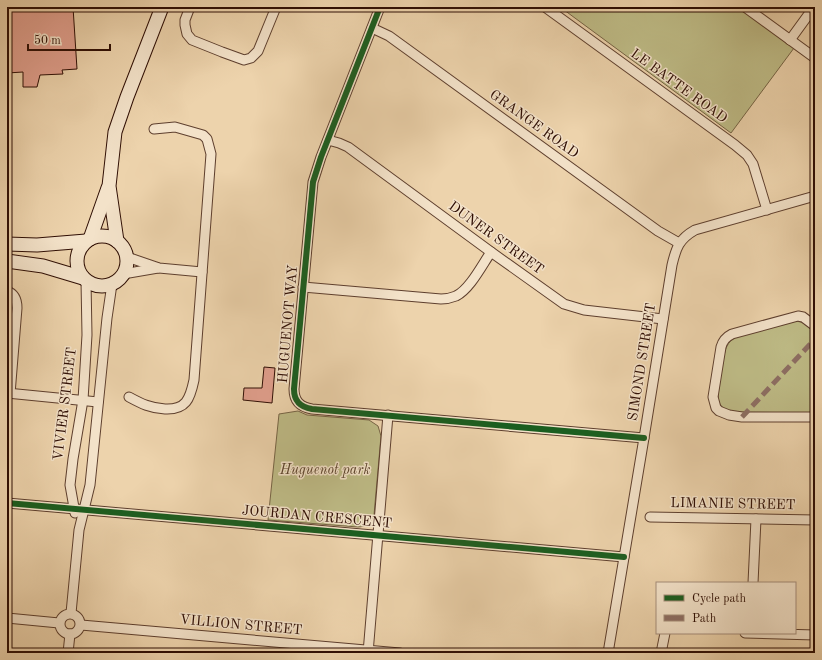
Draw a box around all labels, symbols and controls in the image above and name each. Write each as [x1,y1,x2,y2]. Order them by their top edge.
scale bar [28,26,110,52]
text: 50 m [34,34,61,47]
street label: LE BATTE ROAD [628,46,730,126]
street label: GRANGE ROAD [487,87,581,161]
street label: DUNER STREET [446,199,546,277]
street label: HUGUENOT WAY [276,264,300,384]
street label: SIMOND STREET [626,302,658,422]
street label: VIVIER STREET [51,346,79,462]
park label: Huguenot park [279,463,370,478]
street label: LIMANIE STREET [670,496,796,512]
street label: JOURDAN CRESCENT [241,503,393,531]
legend [656,582,796,634]
text: Cycle path [692,593,747,605]
street label: VILLION STREET [179,613,303,637]
text: Path [692,613,717,625]

